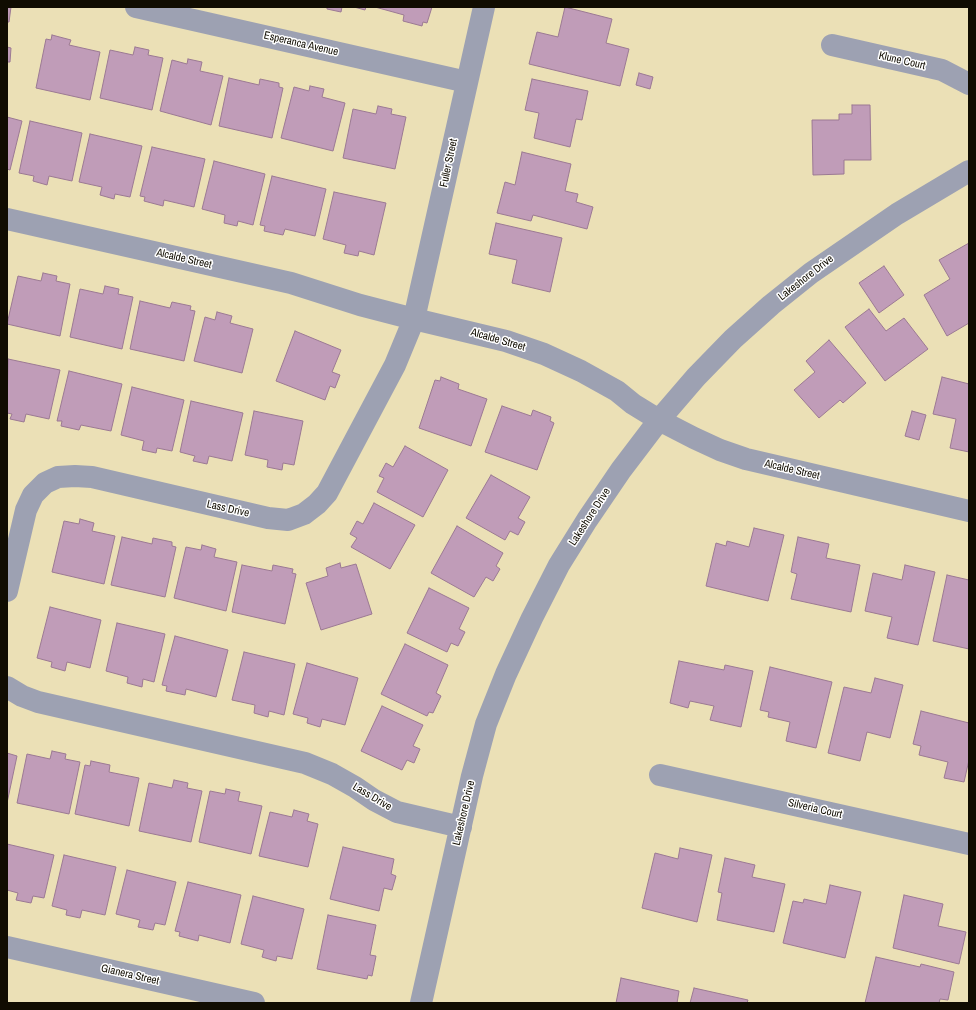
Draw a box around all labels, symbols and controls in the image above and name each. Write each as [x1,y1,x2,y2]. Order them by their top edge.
street label: Esperanca Avenue [262,29,340,59]
street label: Klune Court [877,49,927,73]
street label: Fuller Street [437,138,461,188]
street label: Alcalde Street [155,246,213,272]
street label: Lakeshore Drive [776,252,836,304]
street label: Alcalde Street [469,326,527,354]
street label: Alcalde Street [763,457,821,483]
street label: Lakeshore Drive [566,486,614,548]
street label: Lass Drive [206,498,250,520]
street label: Lakeshore Drive [450,779,478,847]
street label: Lass Drive [350,780,394,814]
street label: Silveria Court [787,796,843,822]
street label: Gianera Street [100,962,160,988]

